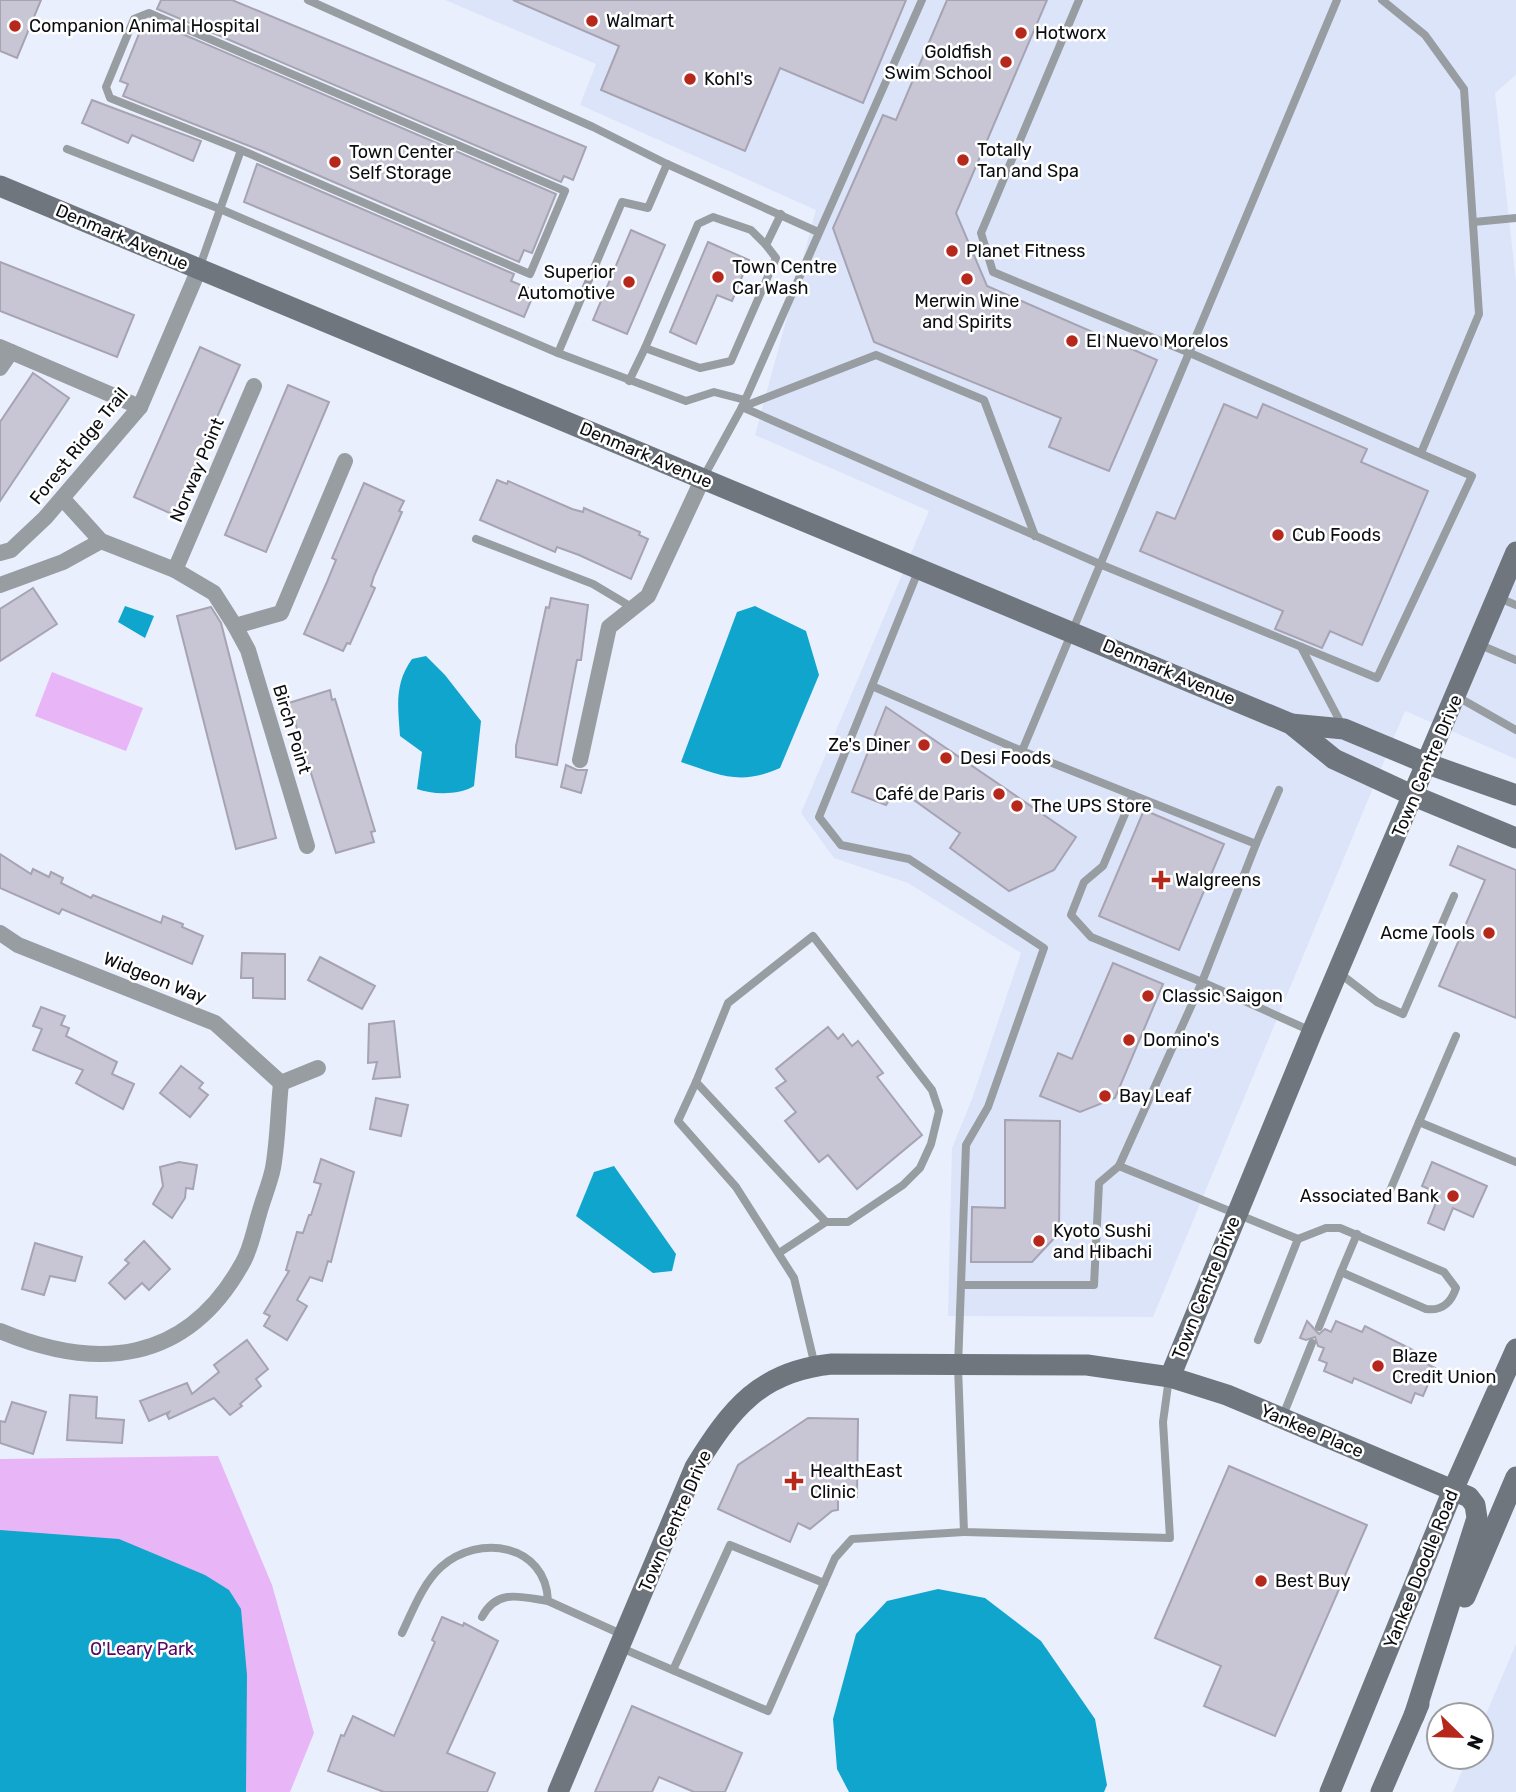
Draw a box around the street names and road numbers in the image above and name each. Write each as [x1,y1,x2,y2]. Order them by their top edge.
street label: Denmark Avenue [52,199,192,275]
street label: Forest Ridge Trail [25,383,133,509]
street label: Norway Point [165,414,229,526]
street label: Denmark Avenue [576,417,716,493]
street label: Denmark Avenue [1099,634,1239,710]
street label: Birch Point [268,682,316,776]
street label: Town Centre Drive [1387,691,1467,841]
street label: Widgeon Way [100,947,210,1009]
street label: Town Centre Drive [1167,1213,1245,1363]
street label: Yankee Place [1257,1399,1367,1463]
street label: Town Centre Drive [634,1447,716,1595]
street label: Yankee Doodle Road [1379,1486,1463,1652]

